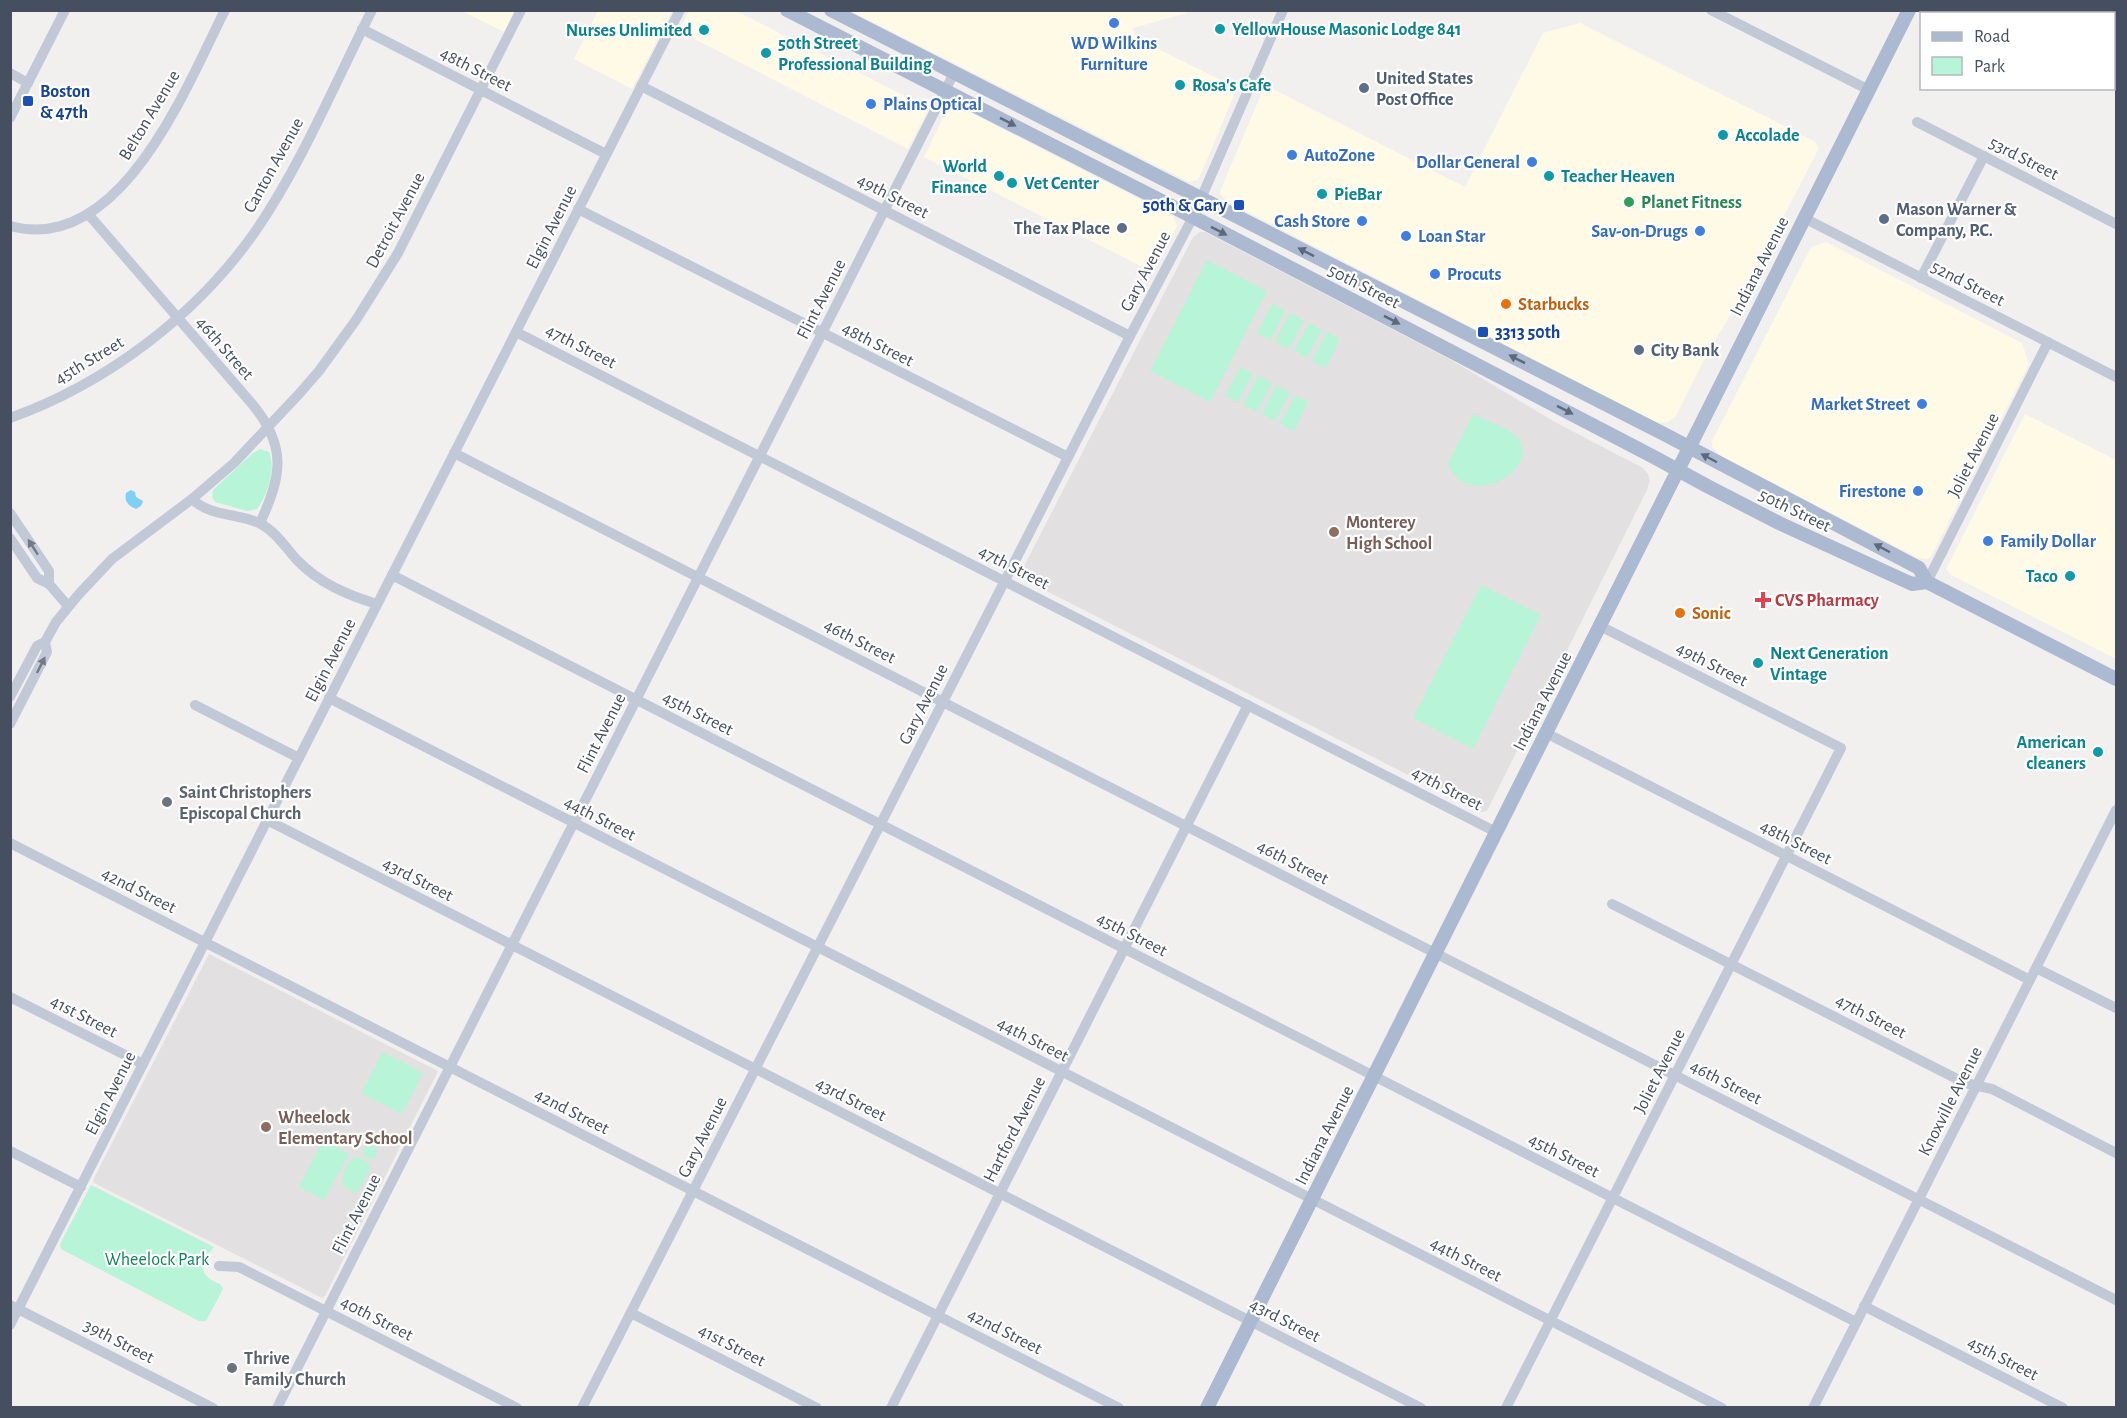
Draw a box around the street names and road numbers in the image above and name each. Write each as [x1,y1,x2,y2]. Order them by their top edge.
street label: 48th Street [437,44,514,96]
street label: Belton Avenue [116,68,184,163]
street label: Canton Avenue [240,115,307,216]
street label: 53rd Street [1986,134,2061,184]
street label: Detroit Avenue [363,170,429,271]
street label: 49th Street [854,171,931,223]
street label: Elgin Avenue [523,183,581,272]
street label: Indiana Avenue [1727,214,1793,319]
street label: Gary Avenue [1117,228,1174,315]
street label: Flint Avenue [794,257,850,342]
street label: 52nd Street [1928,258,2007,310]
street label: 50th Street [1325,261,1402,313]
street label: 46th Street [192,313,257,384]
street label: 48th Street [839,319,916,371]
street label: 47th Street [542,321,619,372]
street label: 45th Street [52,333,127,388]
street label: Joliet Avenue [1945,410,2003,501]
street label: 50th Street [1756,486,1834,536]
street label: 47th Street [975,542,1052,593]
street label: Elgin Avenue [302,616,360,705]
street label: 46th Street [821,616,898,668]
street label: 49th Street [1673,639,1750,691]
street label: Indiana Avenue [1510,649,1576,754]
street label: Gary Avenue [896,661,952,748]
street label: 45th Street [659,688,736,739]
street label: Flint Avenue [574,691,630,776]
street label: 47th Street [1408,763,1485,814]
street label: 44th Street [561,793,639,845]
street label: 48th Street [1757,817,1834,869]
street label: 46th Street [1254,837,1331,889]
street label: 43rd Street [379,854,456,905]
street label: 42nd Street [98,865,179,917]
street label: 45th Street [1093,909,1170,960]
street label: 47th Street [1832,991,1909,1042]
street label: 41st Street [47,992,120,1042]
street label: 44th Street [994,1014,1072,1066]
street label: Joliet Avenue [1631,1026,1689,1117]
street label: Knoxville Avenue [1916,1044,1986,1159]
street label: Elgin Avenue [82,1049,140,1138]
street label: 46th Street [1687,1057,1764,1109]
street label: 43rd Street [812,1074,889,1125]
street label: Hartford Avenue [981,1074,1049,1185]
street label: Indiana Avenue [1292,1083,1358,1188]
street label: 42nd Street [531,1086,612,1138]
street label: Gary Avenue [675,1094,731,1181]
street label: 45th Street [1525,1130,1602,1181]
street label: Flint Avenue [329,1172,385,1257]
street label: 44th Street [1427,1234,1505,1286]
street label: 40th Street [337,1293,416,1345]
street label: 43rd Street [1246,1295,1323,1346]
street label: 42nd Street [964,1306,1045,1358]
street label: 39th Street [80,1317,157,1367]
street label: 41st Street [695,1321,768,1371]
street label: 45th Street [1964,1333,2041,1384]

